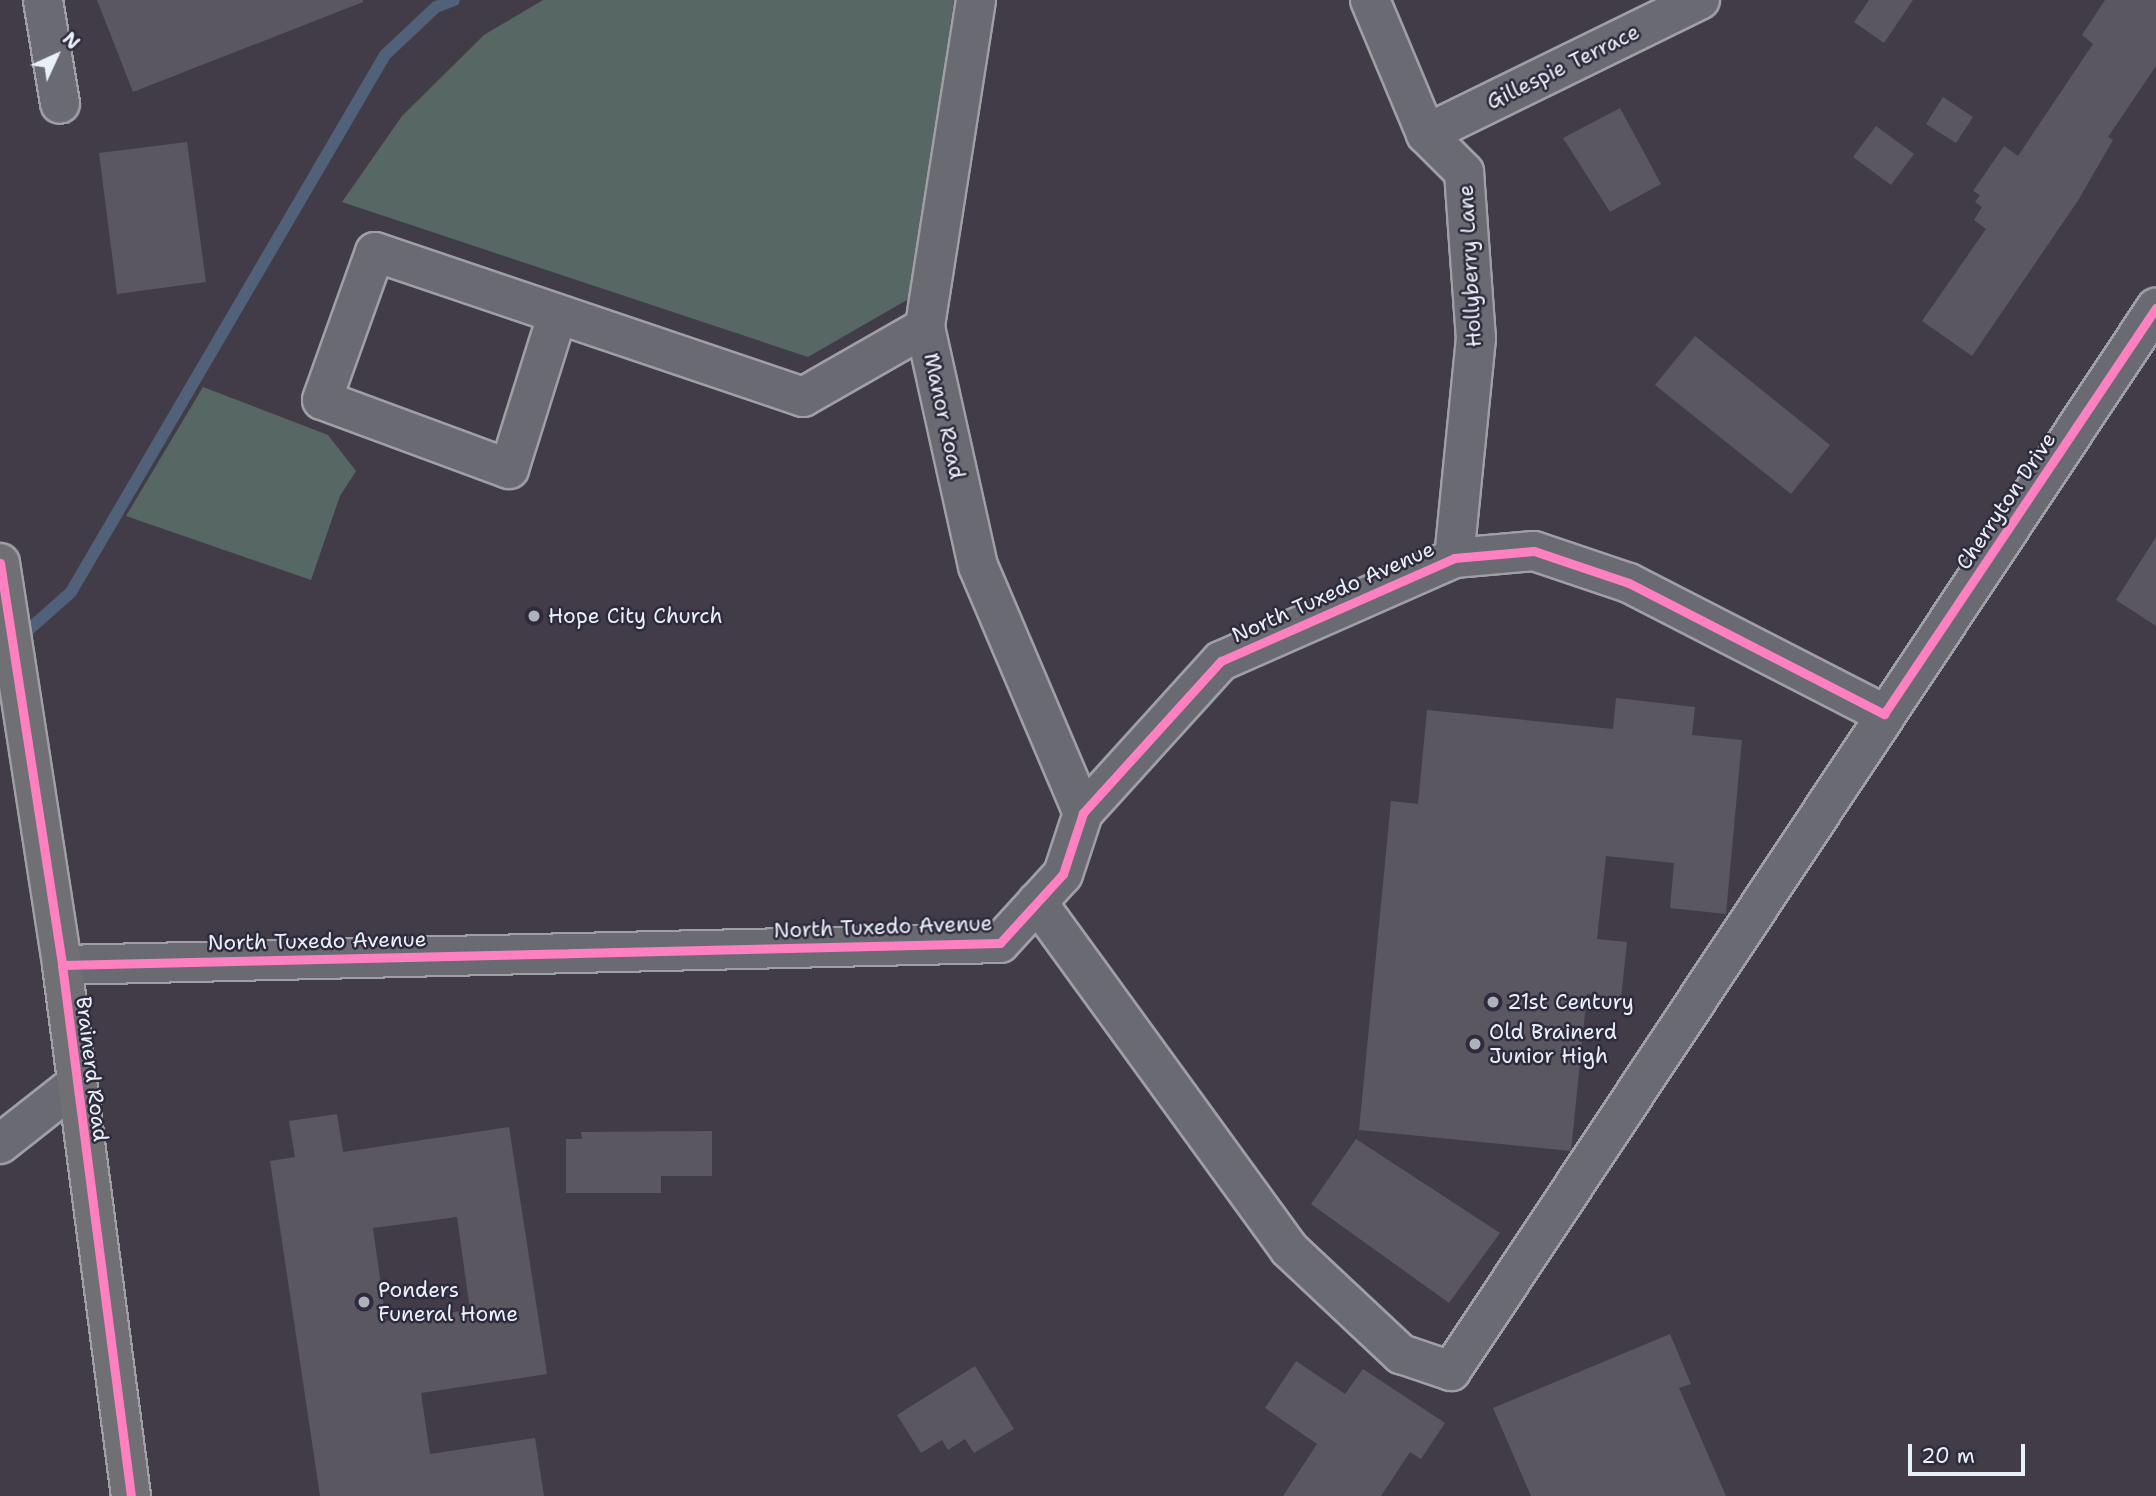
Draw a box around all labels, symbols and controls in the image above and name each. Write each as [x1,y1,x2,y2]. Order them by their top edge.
street label: Gillespie Terrace [1483,19,1643,115]
north arrow [21,21,91,91]
text: N [57,27,85,55]
street label: Hollyberry Lane [1453,184,1487,348]
street label: Manor Road [918,351,970,481]
street label: Cherryton Drive [1951,428,2061,574]
street label: North Tuxedo Avenue [1228,536,1438,648]
place label: Hope City Church [548,603,723,629]
marker: Hope City Church [526,608,542,624]
street label: North Tuxedo Avenue [773,911,993,943]
street label: North Tuxedo Avenue [207,926,427,956]
place label: 21st Century [1507,989,1634,1015]
marker: 21st Century [1485,994,1501,1010]
street label: Brainerd Road [71,995,113,1143]
place label: Old Brainerd Junior High [1489,1019,1617,1069]
marker: Old Brainerd Junior High [1467,1036,1483,1052]
place label: Ponders Funeral Home [378,1277,518,1327]
marker: Ponders Funeral Home [356,1294,372,1310]
scale bar [1911,1430,2028,1474]
text: 20 m [1921,1442,1975,1470]

